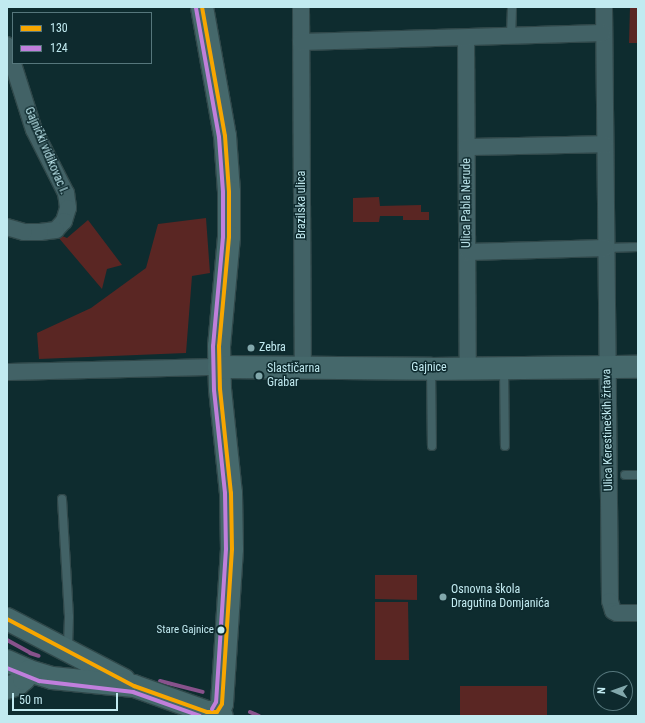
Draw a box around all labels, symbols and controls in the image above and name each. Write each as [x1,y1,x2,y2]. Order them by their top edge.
legend [12,12,152,64]
text: 130 [50,21,68,35]
text: 124 [50,41,68,55]
street label: Gajnički vidikovac I. [21,105,71,197]
street label: Ulica Pabla Nerude [460,158,474,248]
street label: Brazilska ulica [295,171,309,239]
place label: Zebra [259,341,286,355]
marker: Zebra [246,343,256,353]
street label: Gajnice [411,361,447,375]
place label: Slastičarna Grabar [267,362,320,390]
street label: Ulica Kerestinečkih žrtava [600,369,616,491]
marker: Slastičarna Grabar [254,371,264,381]
place label: Osnovna škola Dragutina Domjanića [451,583,550,611]
marker: Osnovna škola Dragutina Domjanića [438,592,448,602]
place label: Stare Gajnice [157,623,214,637]
marker: Stare Gajnice [216,625,226,635]
north arrow [593,671,633,711]
scale bar [14,685,120,711]
text: N [595,687,608,694]
text: 50 m [19,693,43,707]

